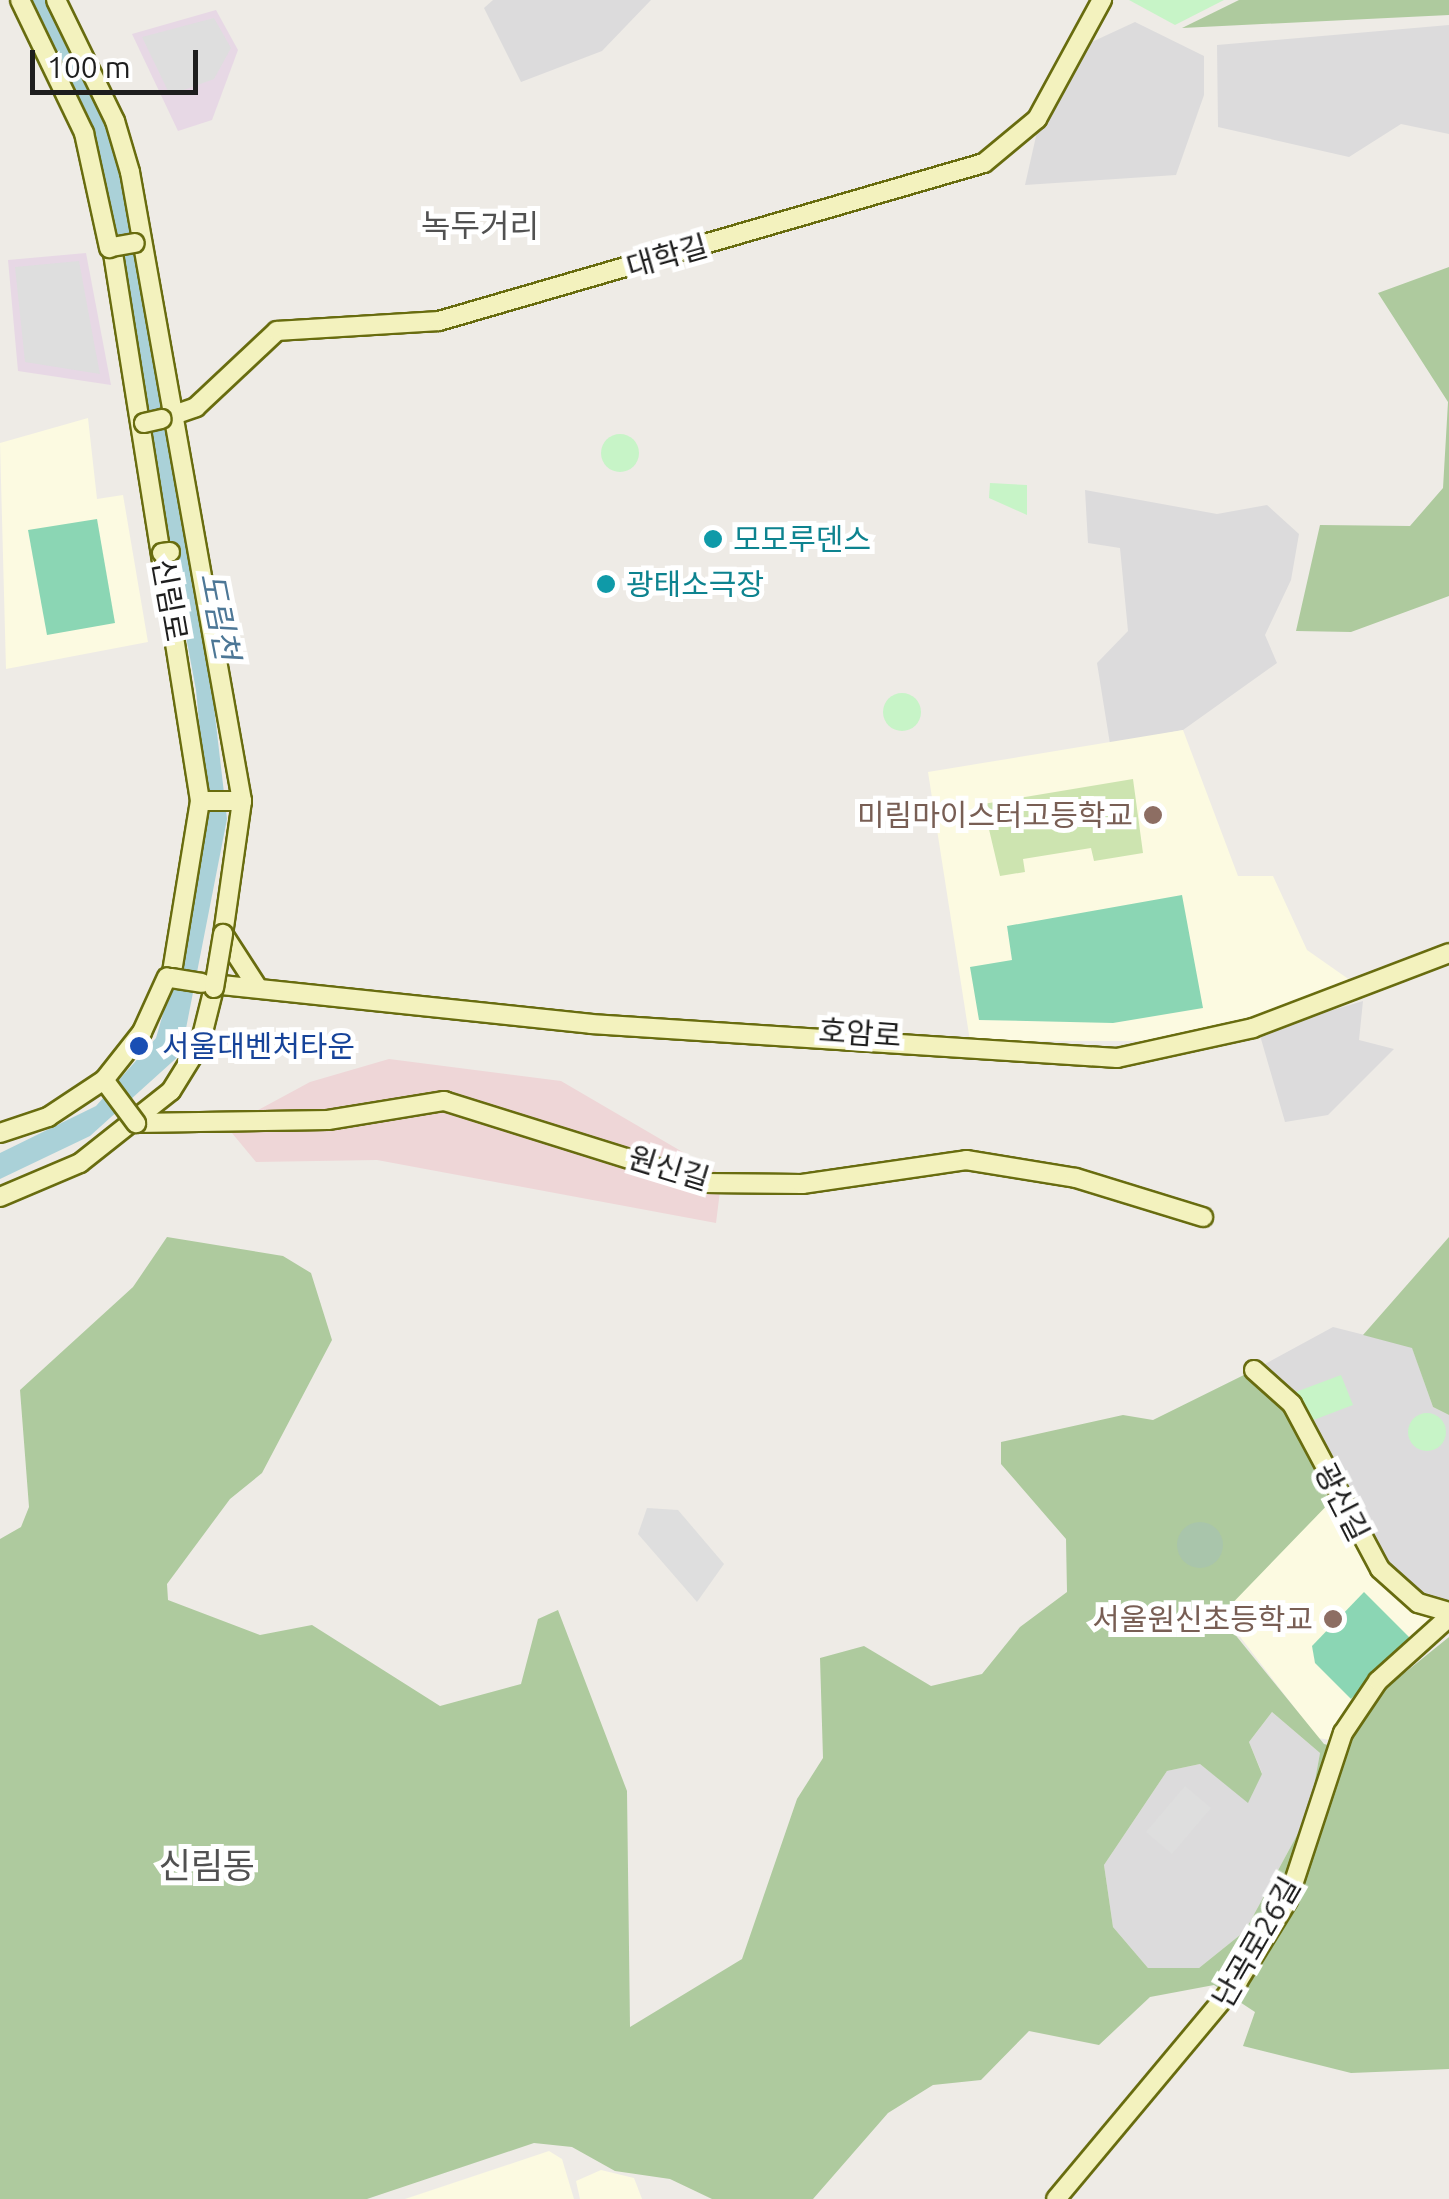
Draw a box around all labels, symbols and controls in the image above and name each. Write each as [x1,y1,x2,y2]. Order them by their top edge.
scale bar [35,30,202,92]
text: 100 m [47,50,131,84]
district label: 녹두거리 [421,206,539,244]
street label: 대학길 [622,227,712,285]
place label: 모모루덴스 [733,521,871,557]
marker: 모모루덴스 [702,528,724,550]
street label: 신림로 [145,556,195,644]
place label: 광태소극장 [626,566,764,602]
water label: 도림천 [193,569,247,663]
marker: 광태소극장 [595,573,617,595]
place label: 미림마이스터고등학교 [857,797,1133,833]
marker: 미림마이스터고등학교 [1142,804,1164,826]
street label: 호암로 [817,1012,903,1054]
place label: 서울대벤처타운 [162,1028,355,1064]
marker: 서울대벤처타운 [126,1033,152,1059]
street label: 원신길 [624,1139,714,1197]
street label: 광신길 [1307,1457,1377,1547]
place label: 서울원신초등학교 [1092,1601,1313,1637]
marker: 서울원신초등학교 [1322,1608,1344,1630]
district label: 신림동 [159,1844,255,1886]
street label: 난곡로26길 [1204,1871,1308,2013]

